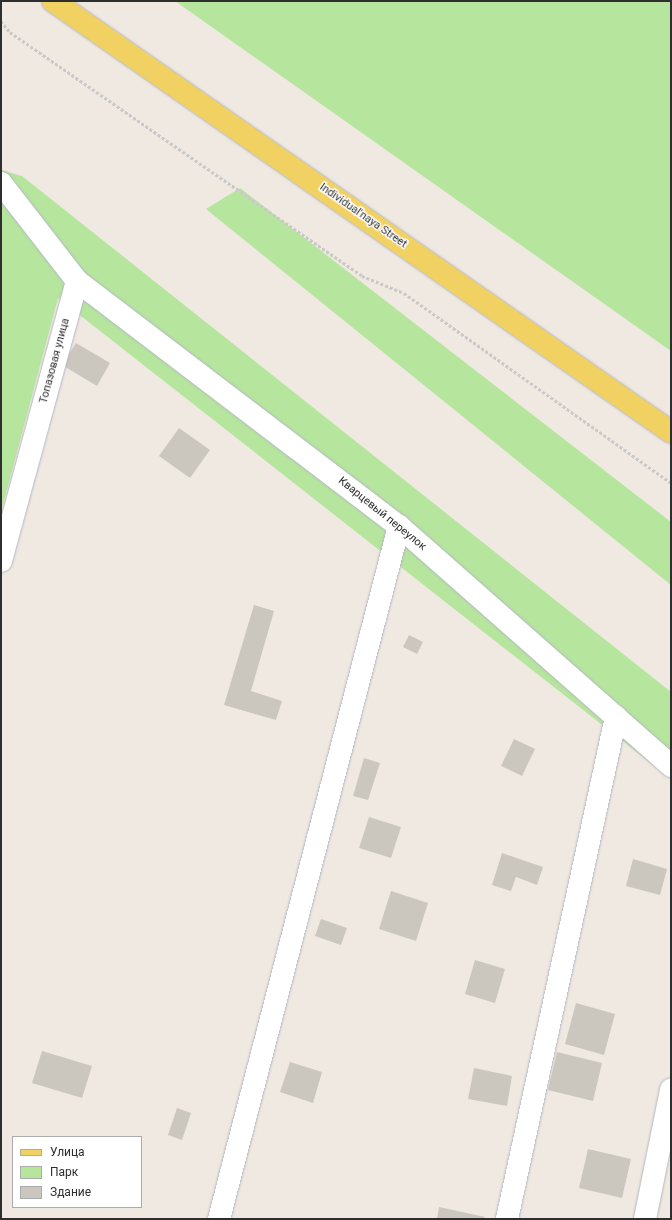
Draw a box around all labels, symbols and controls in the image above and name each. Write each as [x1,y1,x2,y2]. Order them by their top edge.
street label: Individual'naya Street [317,181,409,251]
street label: Топазовая улица [37,317,73,405]
street label: Кварцевый переулок [335,474,429,554]
legend [12,1136,142,1208]
text: Улица [50,1145,85,1159]
text: Парк [50,1165,78,1179]
text: Здание [50,1185,91,1199]

